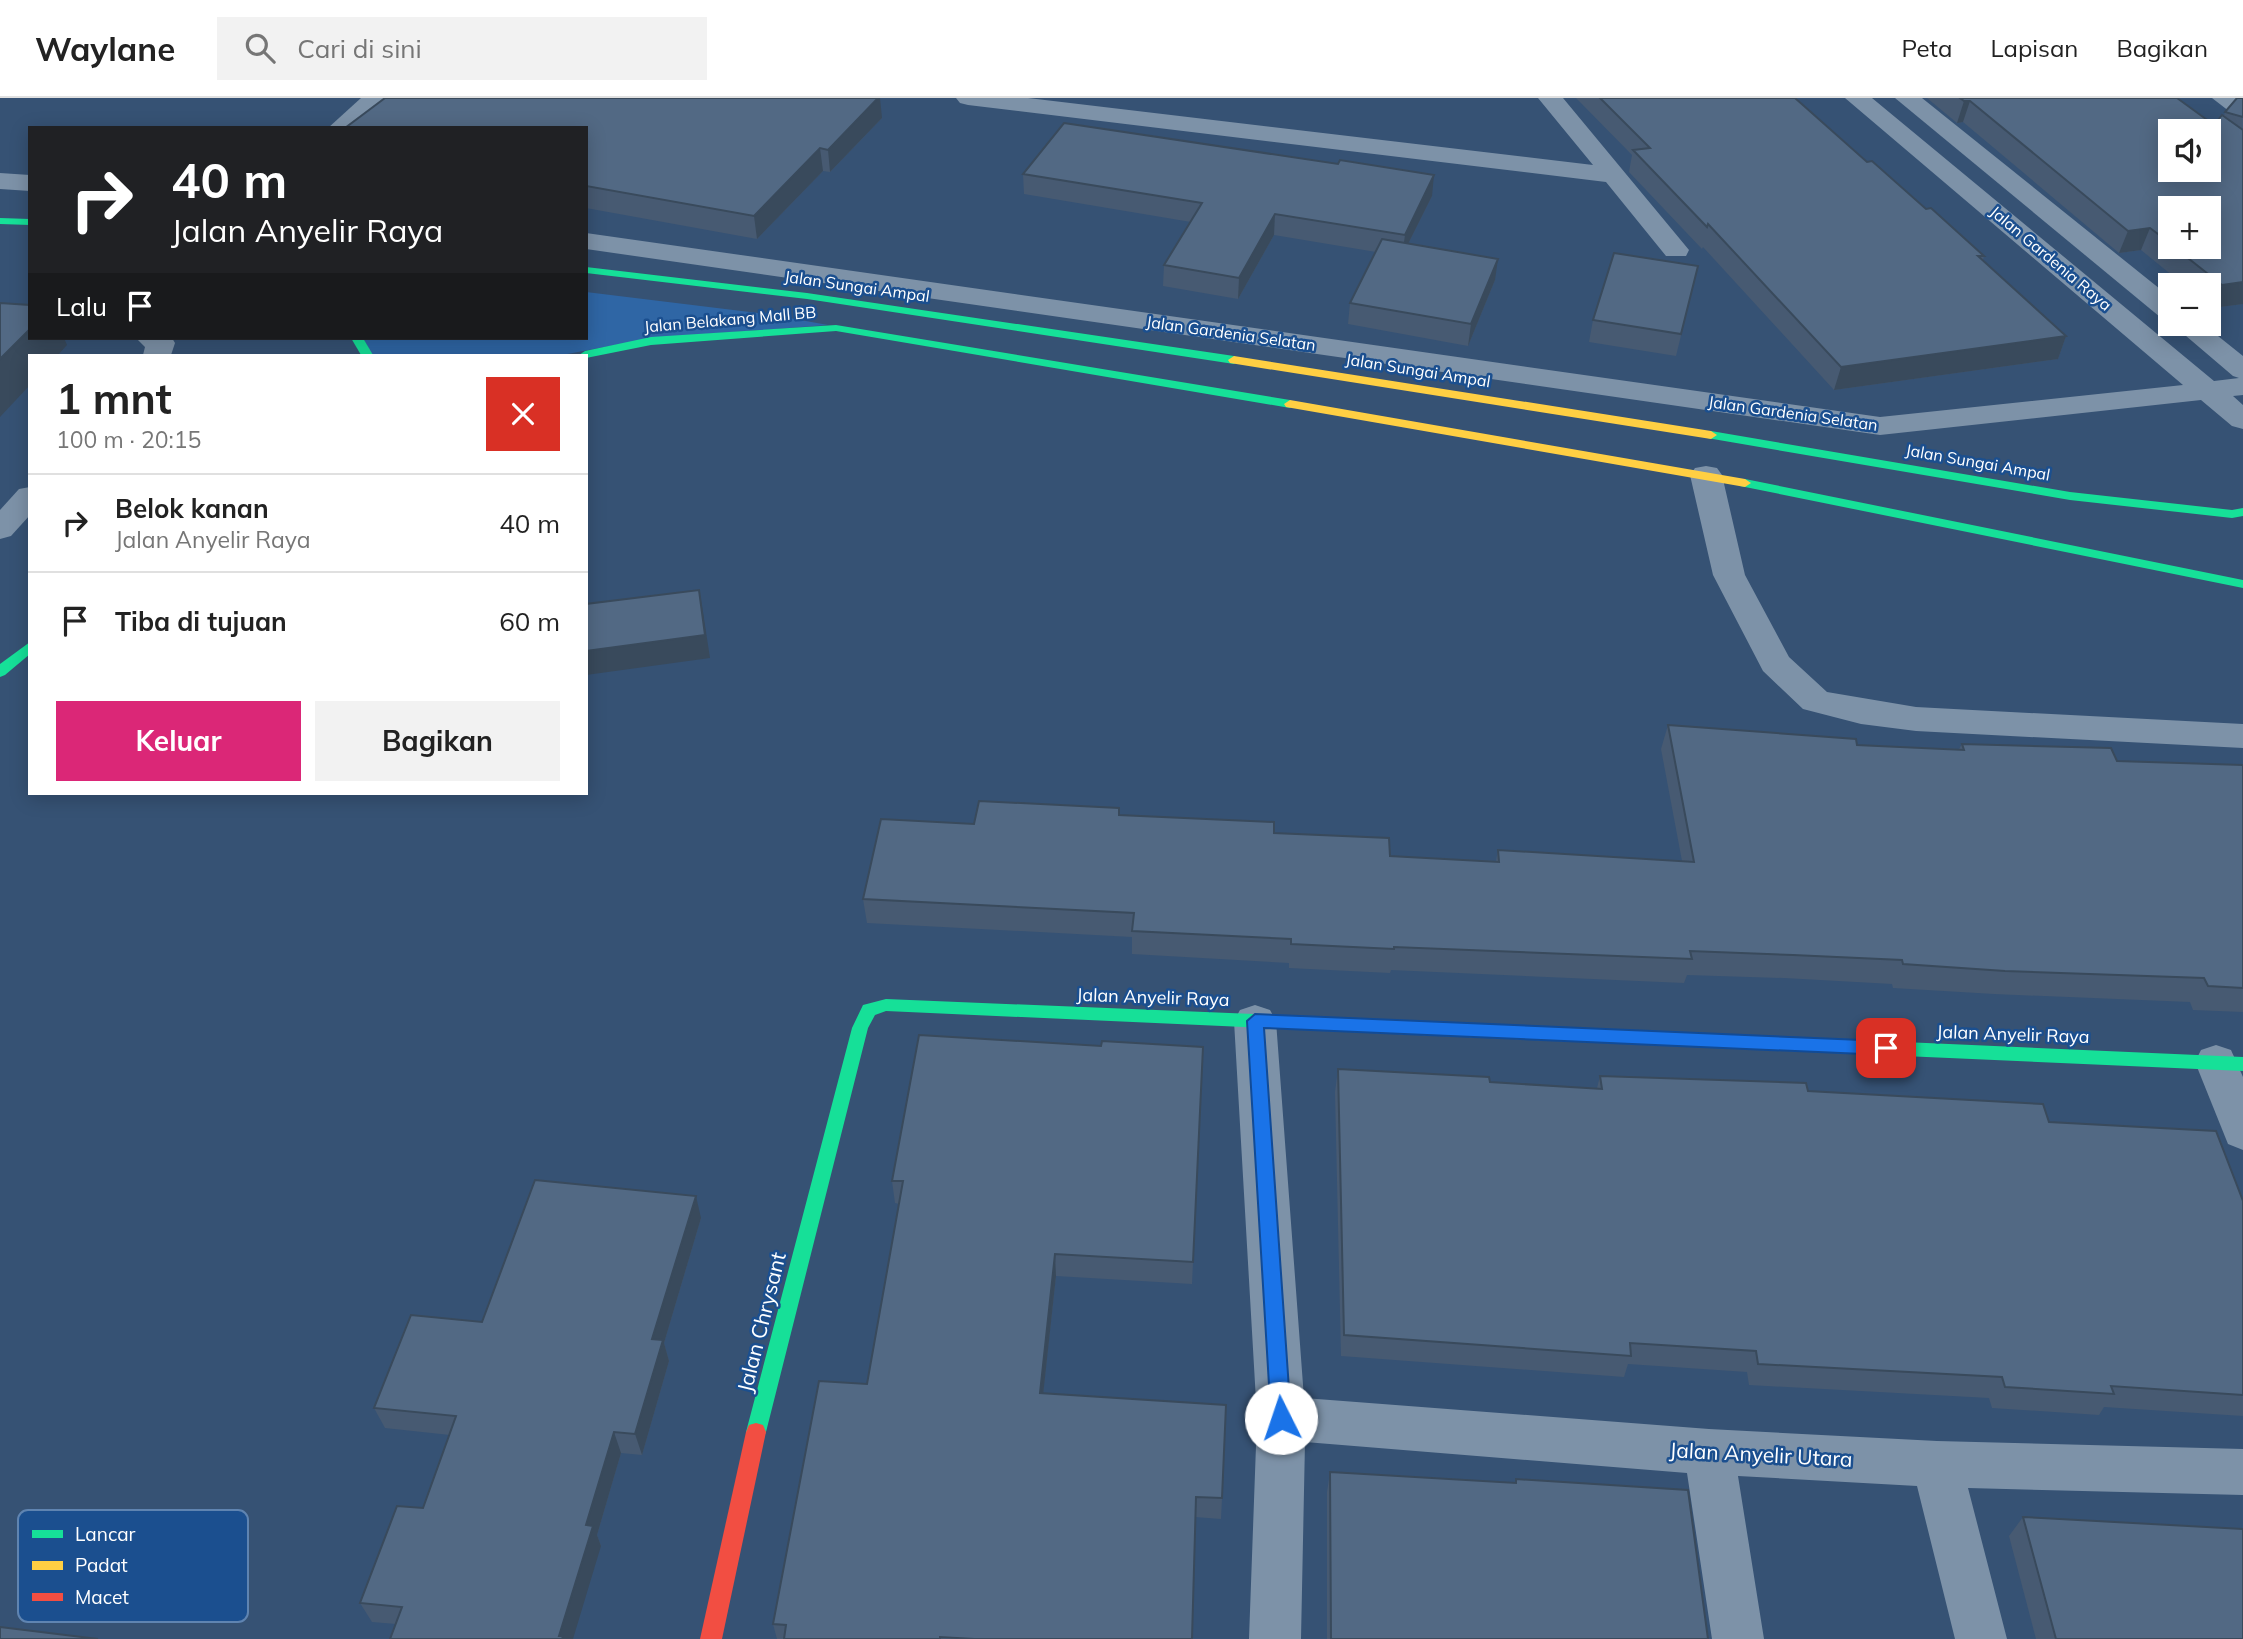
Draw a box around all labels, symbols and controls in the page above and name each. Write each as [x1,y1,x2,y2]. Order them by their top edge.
search box [217,17,707,80]
text: Waylane [35,28,175,69]
icon: search [241,29,279,67]
text: Cari di sini [297,32,422,65]
text: Peta [1901,33,1952,63]
text: Lapisan [1990,33,2078,63]
text: Bagikan [2116,33,2208,63]
map controls [2158,119,2221,336]
button: sound [2158,119,2221,182]
text: 40 m [171,149,287,210]
icon: right [56,154,147,245]
button: + [2158,196,2221,259]
street label: Jalan Gardenia Raya [1986,201,2116,315]
text: Jalan Anyelir Raya [171,210,443,250]
street label: Jalan Sungai Ampal [783,266,931,306]
button: − [2158,273,2221,336]
icon: arrive [121,287,159,325]
text: Lalu [56,290,107,323]
street label: Jalan Belakang Mall BB [643,302,817,336]
street label: Jalan Gardenia Selatan [1145,311,1317,355]
street label: Jalan Sungai Ampal [1344,349,1492,391]
text: 1 mnt [56,372,172,425]
button: close [486,377,560,451]
street label: Jalan Gardenia Selatan [1707,391,1879,435]
text: 100 m · 20:15 [56,425,201,454]
street label: Jalan Sungai Ampal [1904,439,2052,485]
text: Belok kanan [115,492,269,525]
icon: right [56,504,94,542]
text: 40 m [499,507,560,540]
text: Jalan Anyelir Raya [115,525,311,554]
icon: arrive [56,602,94,640]
text: Tiba di tujuan [115,605,287,638]
text: 60 m [499,605,560,638]
button: Keluar [56,701,301,781]
button: Bagikan [315,701,560,781]
street label: Jalan Anyelir Raya [1076,983,1230,1011]
pin [1856,1018,1916,1078]
street label: Jalan Anyelir Raya [1936,1020,2090,1048]
icon: arrive [1867,1029,1905,1067]
street label: Jalan Chrysant [731,1249,791,1395]
position arrow [1244,1381,1318,1455]
street label: Jalan Anyelir Utara [1669,1436,1853,1472]
legend [18,1510,248,1622]
text: Lancar [75,1522,136,1546]
text: Padat [75,1553,128,1577]
text: Macet [75,1585,129,1609]

